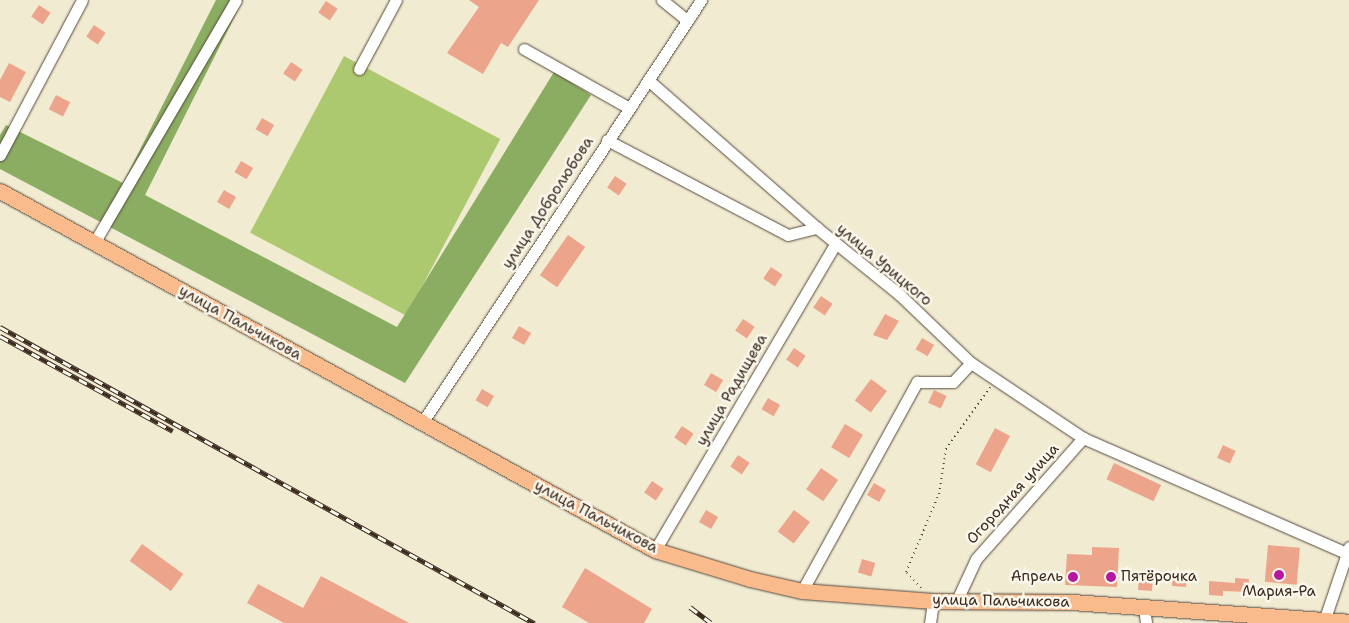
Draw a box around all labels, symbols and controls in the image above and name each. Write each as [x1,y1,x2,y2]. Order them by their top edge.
street label: улица Добролюбова [499,134,597,272]
street label: улица Урицкого [833,220,935,310]
street label: улица Пальчикова [176,282,304,364]
street label: улица Радищева [693,331,771,449]
street label: Огородная улица [963,440,1063,548]
street label: улица Пальчикова [531,477,661,557]
place label: Апрель [1011,568,1063,586]
place label: Пятёрочка [1121,568,1197,586]
marker: Мария-Ра [1273,569,1285,581]
marker: Апрель [1067,571,1079,583]
marker: Пятёрочка [1105,571,1117,583]
place label: Мария-Ра [1242,583,1316,601]
street label: улица Пальчикова [932,591,1070,611]

